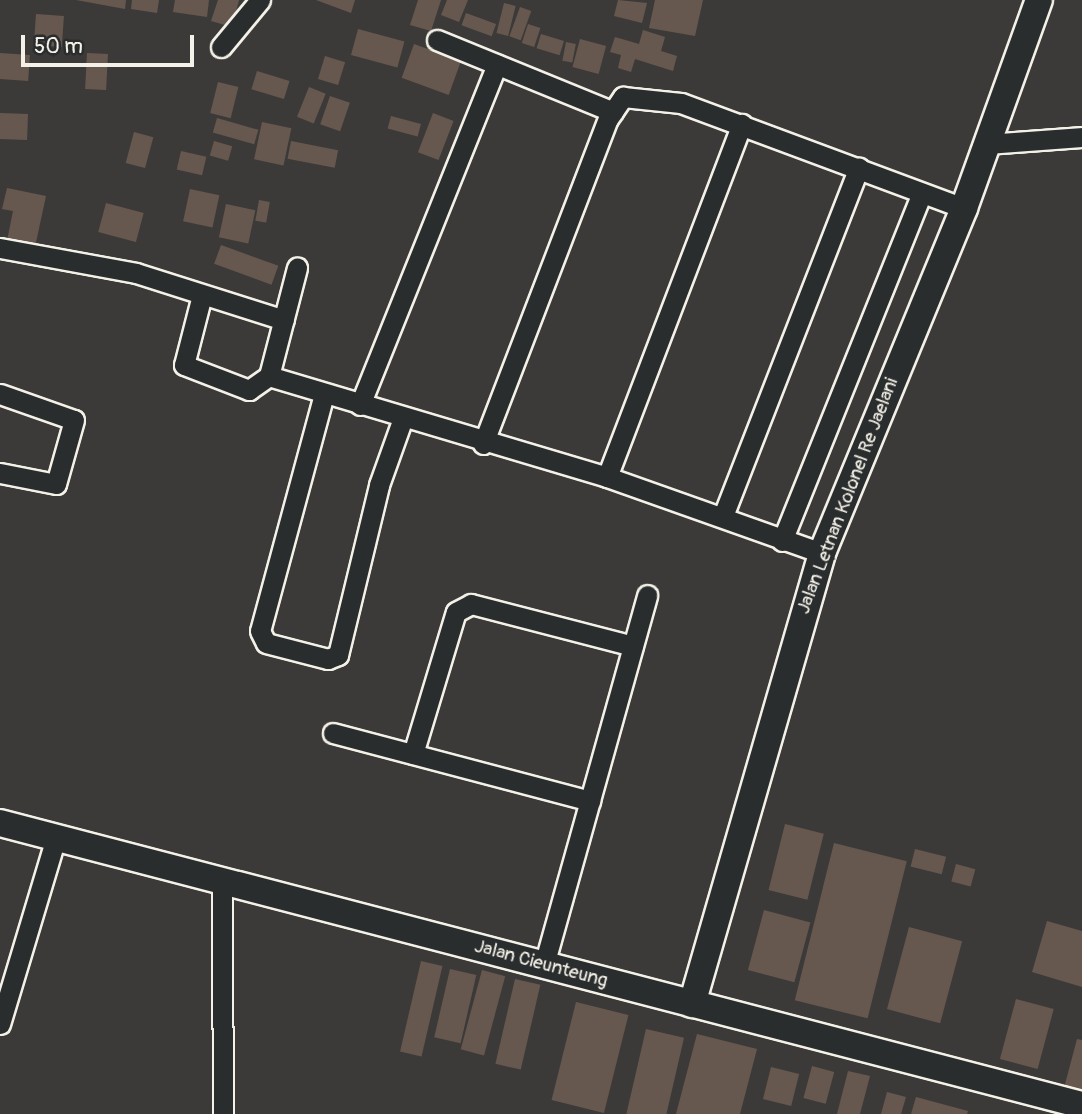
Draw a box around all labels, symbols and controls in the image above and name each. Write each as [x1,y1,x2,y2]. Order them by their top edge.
scale bar [24,21,198,65]
text: 50 m [34,33,83,60]
street label: Jalan Letnan Kolonel Re Jaelani [792,375,904,617]
street label: Jalan Cieunteung [472,935,610,993]

